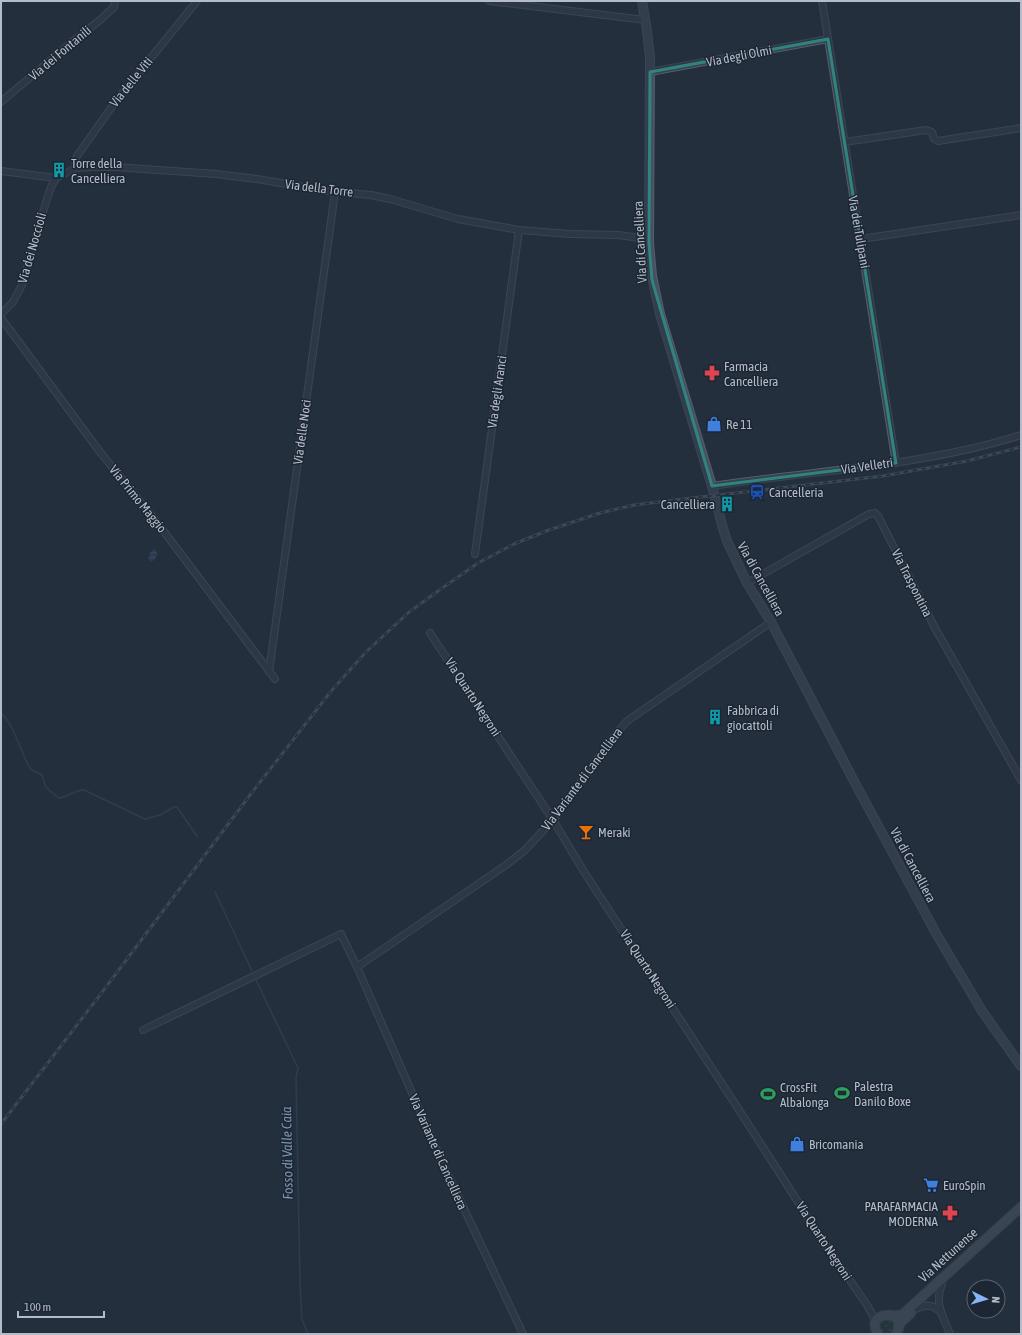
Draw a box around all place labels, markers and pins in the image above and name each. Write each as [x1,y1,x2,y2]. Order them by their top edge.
place label: Torre della Cancelliera [71,156,125,186]
building icon: Torre della Cancelliera [50,161,68,179]
place label: Farmacia Cancelliera [724,359,778,389]
pharmacy icon: Farmacia Cancelliera [703,364,721,382]
shop icon: Re 11 [705,415,723,433]
place label: Re 11 [726,417,752,432]
station icon: Cancelleria [748,483,766,501]
place label: Cancelleria [769,485,823,500]
building icon: Cancelliera [718,495,736,513]
place label: Cancelliera [661,497,715,512]
place label: Fabbrica di giocattoli [727,703,779,733]
building icon: Fabbrica di giocattoli [706,708,724,726]
bar icon: Meraki [577,823,595,841]
place label: Meraki [598,825,631,840]
place label: Palestra Danilo Boxe [854,1079,911,1109]
place label: CrossFit Albalonga [780,1080,829,1110]
sports icon: Palestra Danilo Boxe [833,1084,851,1102]
sports icon: CrossFit Albalonga [759,1085,777,1103]
shop icon: Bricomania [788,1135,806,1153]
place label: Bricomania [809,1137,864,1152]
supermarket icon: EuroSpin [922,1176,940,1194]
place label: EuroSpin [943,1178,986,1193]
place label: PARAFARMACIA MODERNA [864,1199,939,1229]
pharmacy icon: PARAFARMACIA MODERNA [941,1204,959,1222]

